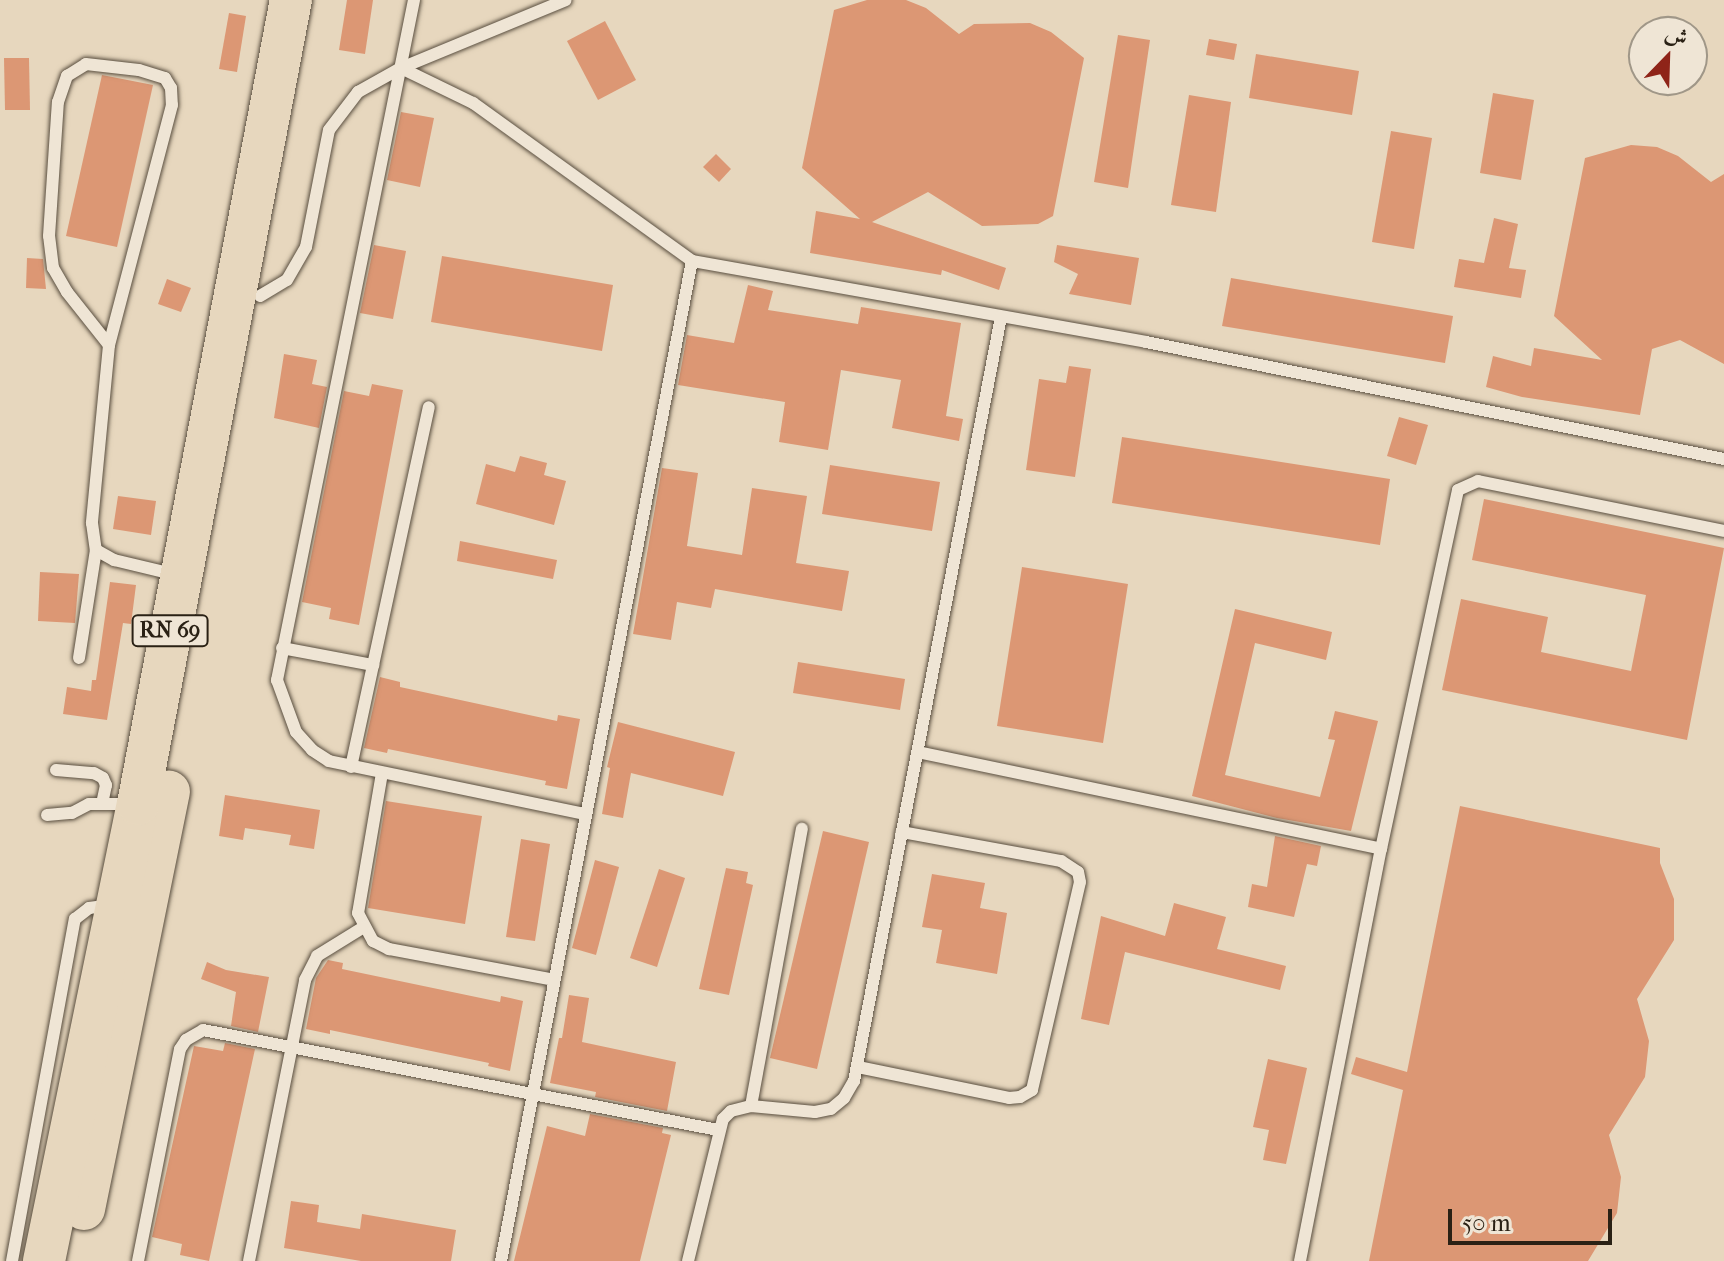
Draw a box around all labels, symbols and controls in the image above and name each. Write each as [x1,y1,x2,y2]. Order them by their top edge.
north arrow [1628,16,1708,96]
text: ش [1661,20,1692,52]
road number: RN 69 [130,613,210,649]
scale bar [1452,1193,1616,1243]
text: 50 m [1462,1209,1511,1237]

